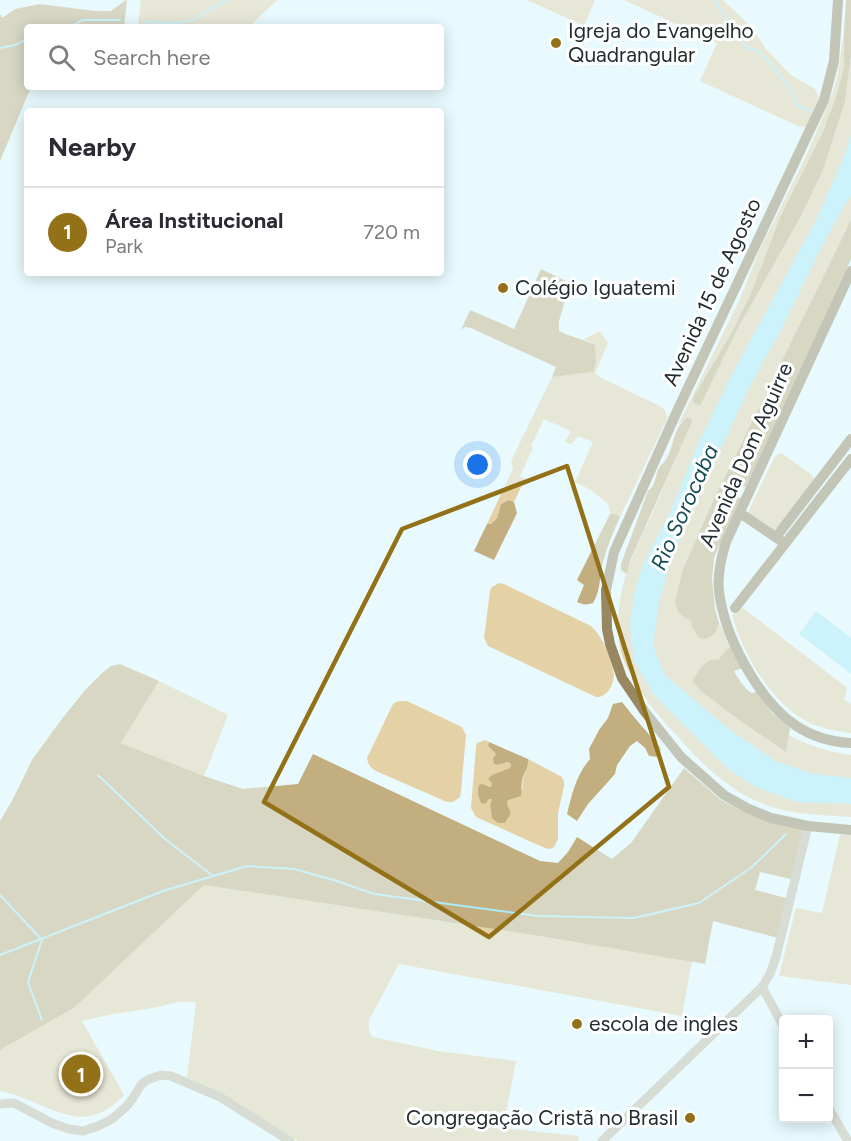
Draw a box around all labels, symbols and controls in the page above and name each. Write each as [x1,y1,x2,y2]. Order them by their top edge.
place label: Igreja do Evangelho Quadrangular [568,18,754,67]
search box [24,24,444,90]
marker: Igreja do Evangelho Quadrangular [549,36,563,50]
icon: search [45,41,78,74]
text: Search here [93,44,211,71]
text: Nearby [48,131,136,163]
street label: Avenida 15 de Agosto [657,194,766,390]
text: Área Institucional [105,207,283,234]
text: 1 [63,220,72,244]
text: 720 m [363,220,420,244]
text: Park [105,234,143,258]
place label: Colégio Iguatemi [515,275,676,300]
marker: Colégio Iguatemi [496,281,510,295]
street label: Avenida Dom Aguirre [694,359,797,551]
water label: Rio Sorocaba [645,440,724,574]
your location [463,450,492,479]
place label: escola de ingles [589,1011,738,1036]
map controls [779,1015,833,1123]
button: + [779,1015,833,1069]
marker: escola de ingles [570,1017,584,1031]
pin: 1 [62,1052,100,1096]
button: − [779,1069,833,1123]
place label: Congregação Cristã no Brasil [406,1105,678,1130]
marker: Congregação Cristã no Brasil [683,1111,697,1125]

